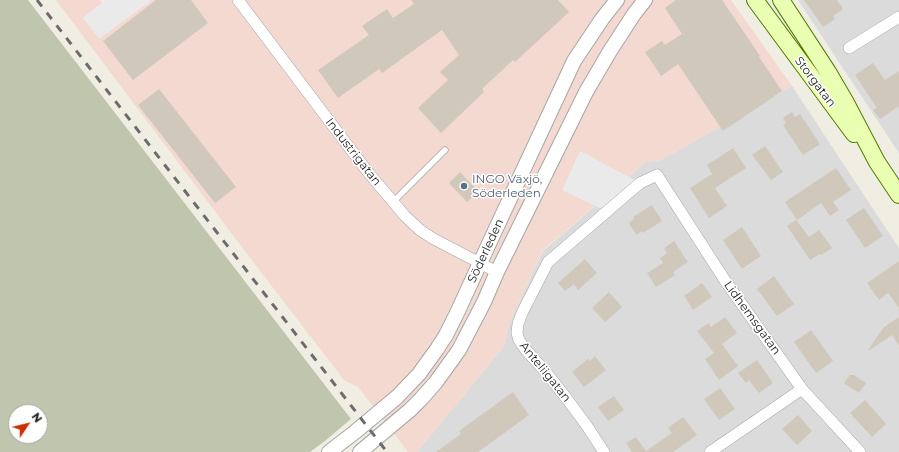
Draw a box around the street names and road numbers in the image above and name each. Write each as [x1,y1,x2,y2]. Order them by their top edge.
street label: Storgatan [791,54,839,110]
street label: Industrigatan [322,115,384,189]
street label: Söderleden [465,217,507,285]
street label: Lidhemsgatan [720,278,784,358]
street label: Anteliigatan [516,339,574,405]

